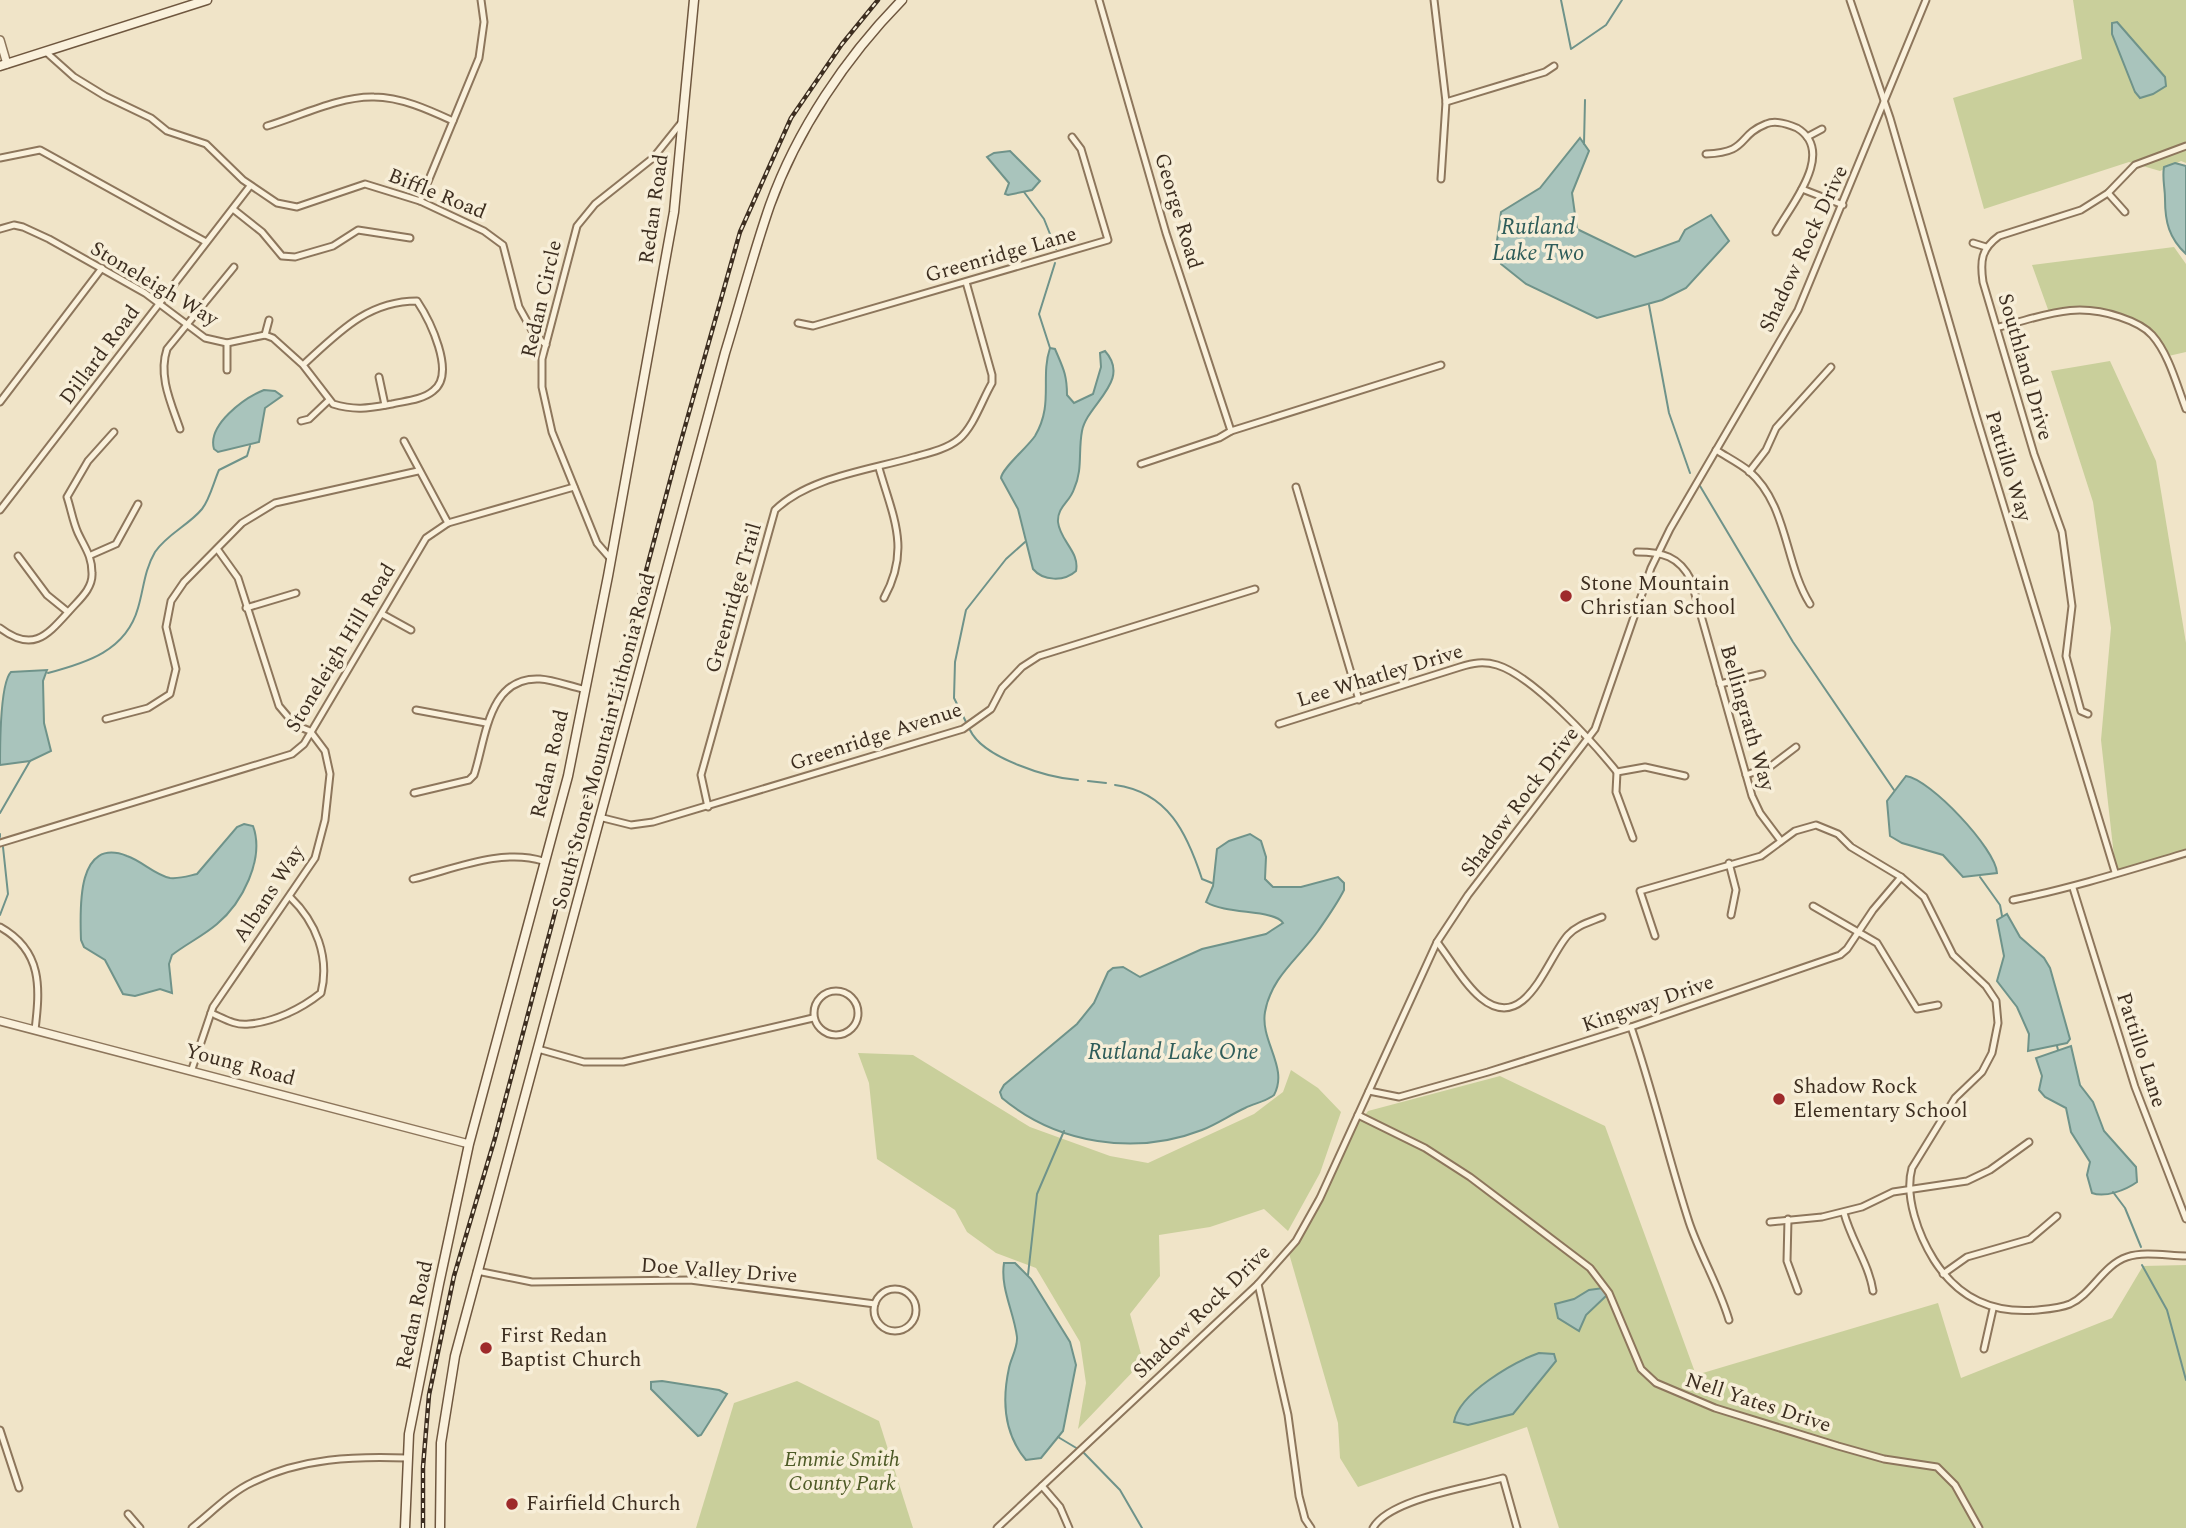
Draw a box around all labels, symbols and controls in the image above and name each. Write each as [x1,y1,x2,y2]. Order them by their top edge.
street label: George Road [1145,149,1211,273]
street label: Redan Road [630,152,678,266]
street label: Biffle Road [383,160,491,228]
street label: Shadow Rock Drive [1751,160,1857,338]
water label: Rutland Lake Two [1492,210,1584,271]
street label: Greenridge Lane [921,218,1081,292]
street label: Stoneleigh Way [84,233,225,335]
street label: Redan Circle [513,237,571,361]
street label: Southland Drive [1989,290,2061,444]
street label: Dillard Road [52,298,148,412]
street label: Pattillo Way [1976,407,2040,526]
street label: Greenridge Trail [697,519,771,677]
street label: Stoneleigh Hill Road [278,557,404,739]
place label: Stone Mountain Christian School [1580,568,1736,624]
street label: South Stone Mountain Lithonia Road [544,569,664,913]
marker: Stone Mountain Christian School [1558,588,1574,604]
street label: Lee Whatley Drive [1293,636,1467,716]
street label: Bellingrath Way [1711,641,1783,796]
street label: Greenridge Avenue [786,694,966,780]
street label: Redan Road [522,706,578,822]
street label: Shadow Rock Drive [1453,720,1587,884]
street label: Albans Way [225,838,313,949]
street label: Kingway Drive [1578,966,1718,1042]
street label: Pattillo Lane [2107,988,2175,1112]
street label: Young Road [181,1035,299,1095]
water label: Rutland Lake One [1087,1035,1259,1070]
place label: Shadow Rock Elementary School [1793,1071,1968,1127]
marker: Shadow Rock Elementary School [1771,1091,1787,1107]
street label: Shadow Rock Drive [1126,1237,1278,1387]
street label: Doe Valley Drive [640,1250,798,1292]
street label: Redan Road [388,1257,442,1373]
place label: First Redan Baptist Church [500,1320,641,1376]
marker: First Redan Baptist Church [478,1340,494,1356]
street label: Nell Yates Drive [1681,1364,1835,1442]
park label: Emmie Smith County Park [784,1444,900,1500]
place label: Fairfield Church [526,1488,681,1520]
marker: Fairfield Church [504,1496,520,1512]

